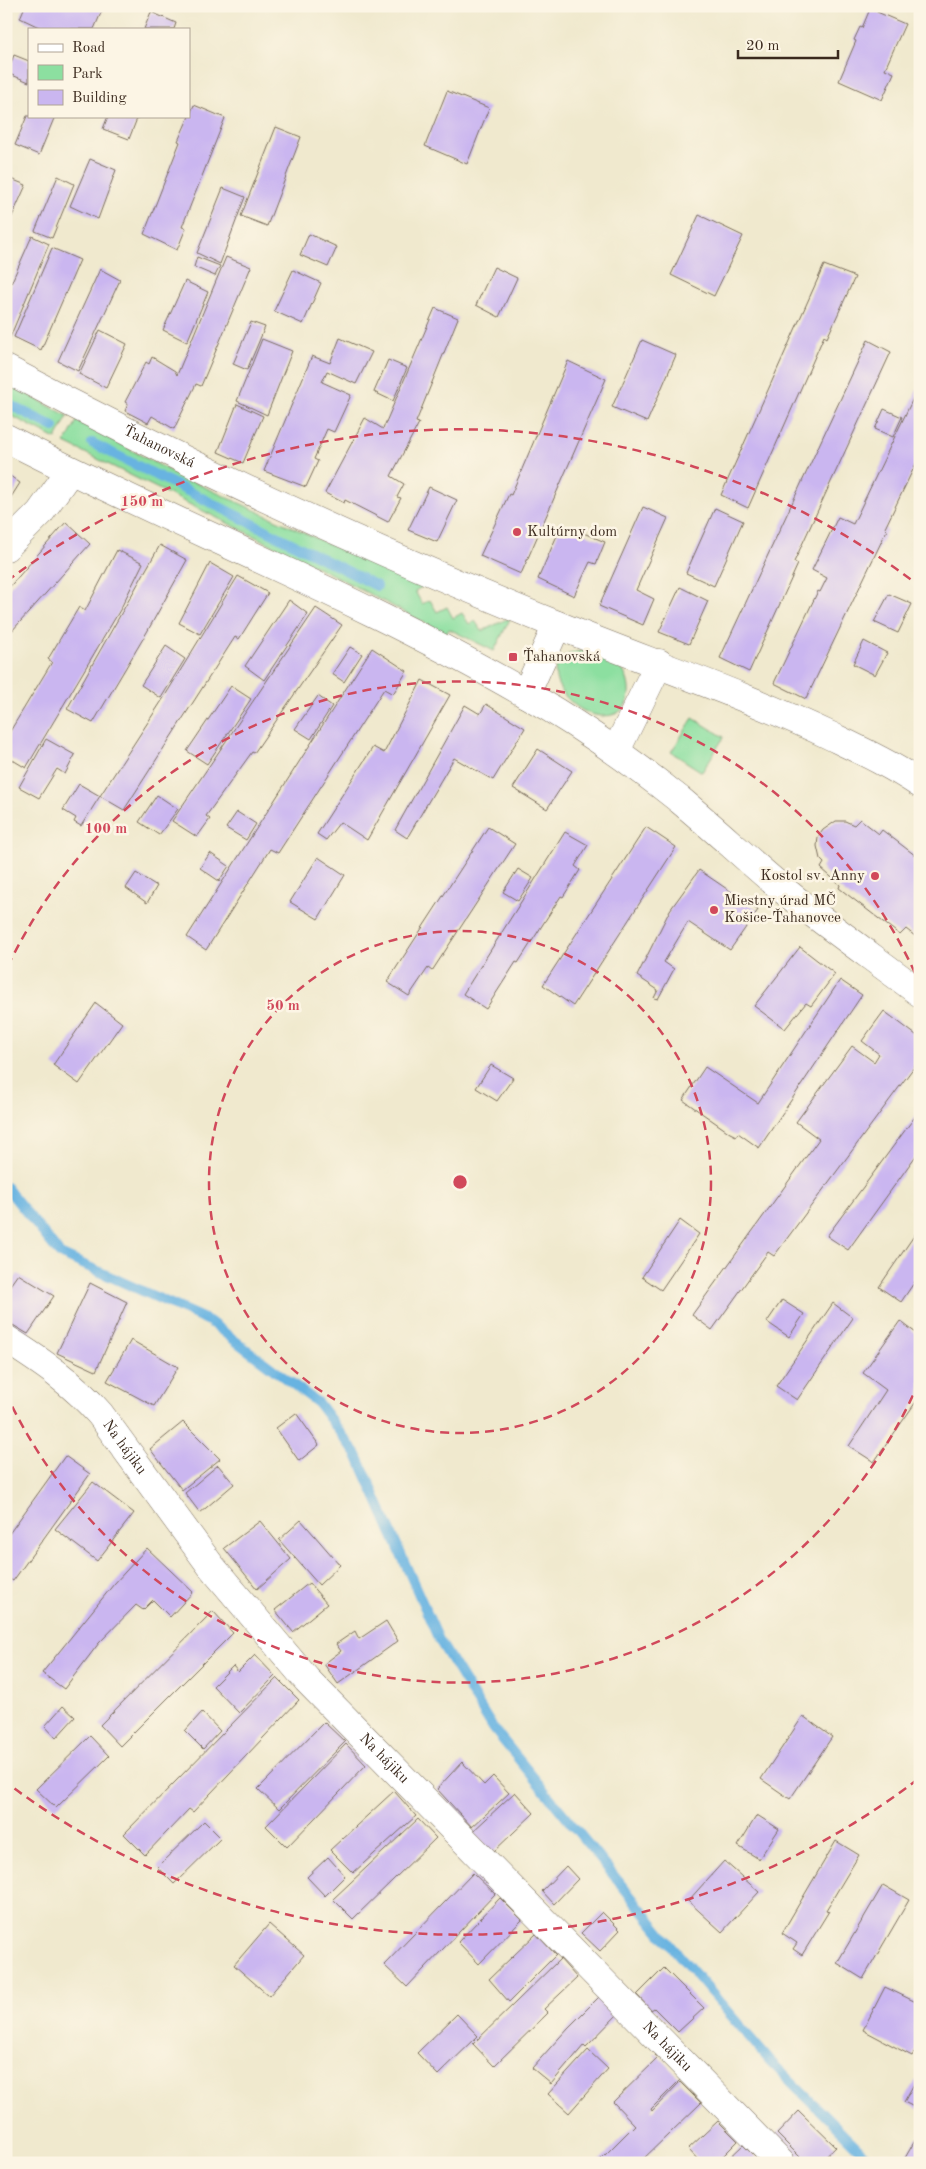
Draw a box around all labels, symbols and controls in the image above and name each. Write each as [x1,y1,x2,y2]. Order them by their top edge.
legend [28,28,190,118]
scale bar [738,28,838,60]
text: 20 m [746,39,780,54]
text: Road [72,41,106,56]
text: Park [72,67,103,82]
text: Building [72,91,127,106]
street label: Ťahanovská [121,421,198,471]
text: 150 m [121,495,163,510]
place label: Kultúrny dom [527,525,617,540]
marker: Kultúrny dom [511,526,523,538]
place label: Ťahanovská [523,647,601,665]
marker: Ťahanovská [507,651,519,663]
text: 100 m [85,822,127,837]
place label: Kostol sv. Anny [760,869,865,884]
marker: Kostol sv. Anny [869,870,881,882]
place label: Miestny úrad MČ Košice-Ťahanovce [724,891,841,926]
marker: Miestny úrad MČ Košice-Ťahanovce [708,904,720,916]
text: 50 m [266,999,300,1014]
centre of rings [451,1173,469,1191]
street label: Na hájiku [100,1417,149,1477]
street label: Na hájiku [356,1731,412,1786]
street label: Na hájiku [639,2019,695,2075]

